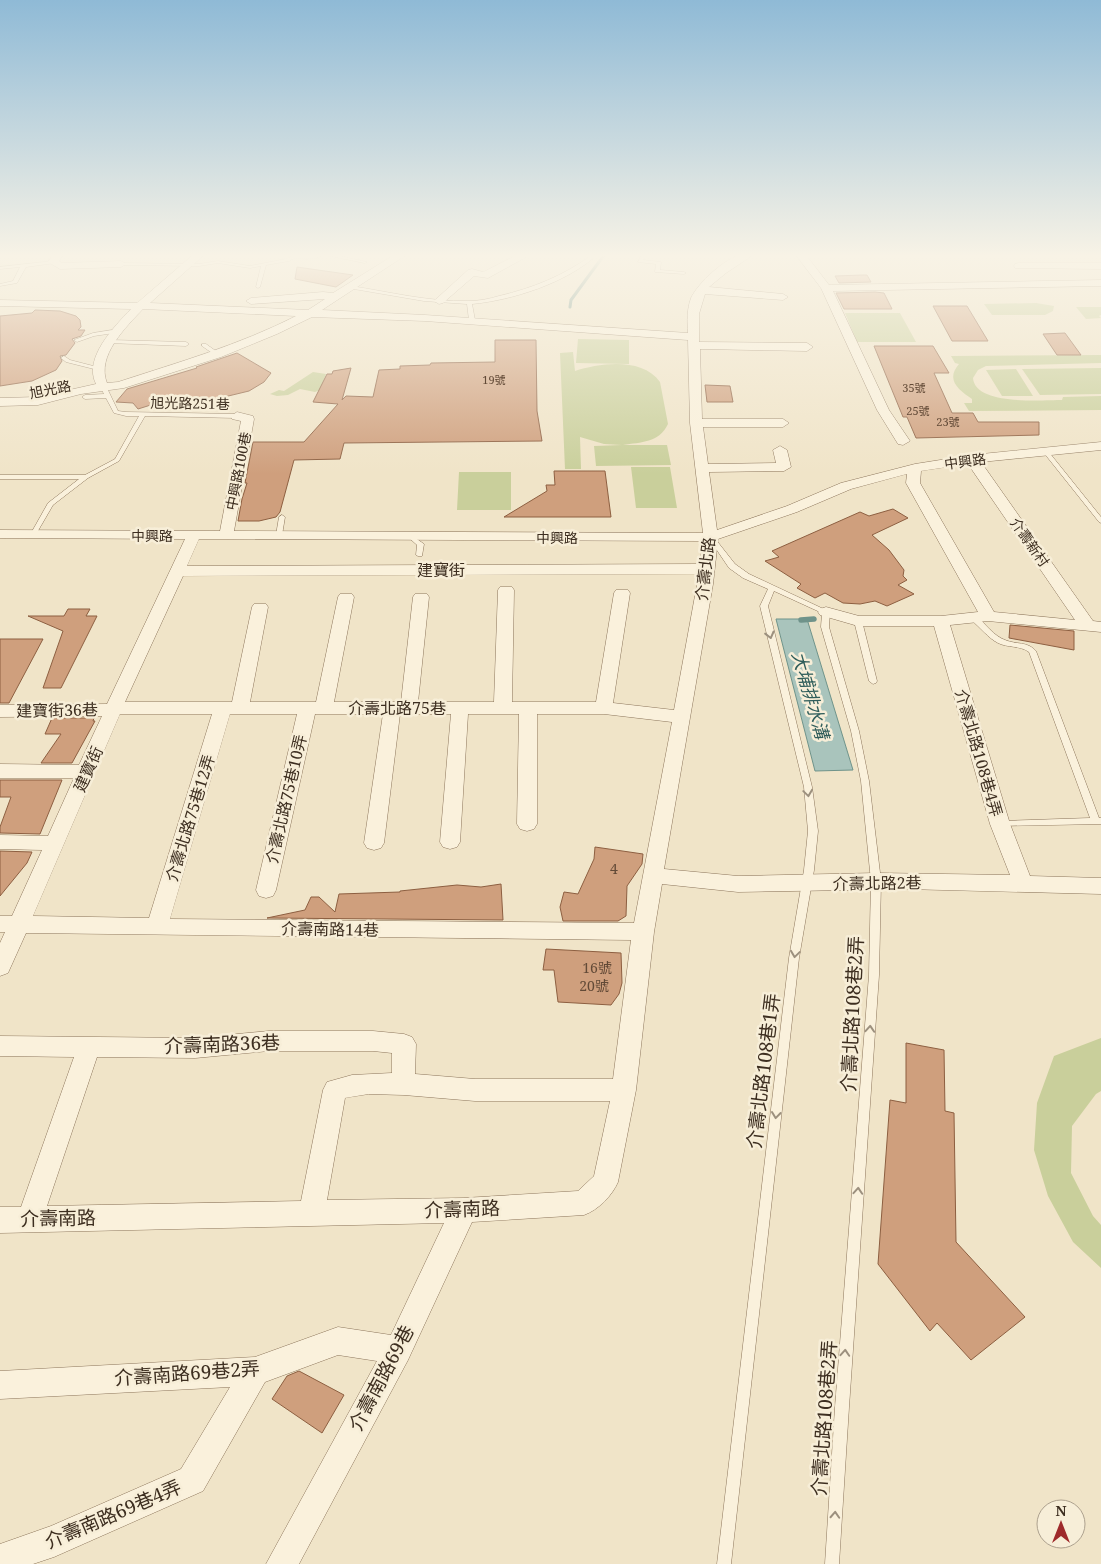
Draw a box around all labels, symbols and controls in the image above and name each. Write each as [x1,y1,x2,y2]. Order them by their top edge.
house number: 19號 [482,372,506,387]
street label: 旭光路 [28,376,72,402]
house number: 35號 [902,380,926,395]
street label: 旭光路251巷 [150,393,230,413]
house number: 25號 [906,403,930,418]
house number: 23號 [936,414,960,429]
street label: 中興路100巷 [221,430,255,512]
street label: 中興路 [943,449,987,473]
street label: 介壽新村 [1006,514,1054,570]
street label: 中興路 [131,526,173,545]
street label: 中興路 [536,528,578,547]
street label: 介壽北路 [690,536,720,602]
street label: 建寶街 [417,559,465,581]
one-way arrow [764,631,775,640]
water label: 大埔排水溝 [787,648,836,744]
street label: 介壽北路108巷4弄 [950,687,1008,819]
street label: 介壽北路75巷 [348,697,446,719]
street label: 建寶街36巷 [16,698,98,722]
street label: 介壽北路75巷10弄 [260,732,312,866]
street label: 建寶街 [68,743,108,795]
street label: 介壽北路75巷12弄 [160,752,220,884]
one-way arrow [802,790,813,798]
house number: 4 [610,859,618,878]
street label: 介壽北路2巷 [832,871,922,895]
street label: 介壽南路14巷 [281,917,379,941]
street label: 介壽北路108巷2弄 [835,935,869,1093]
one-way arrow [790,950,801,958]
house number: 16號 [582,958,612,977]
house number: 20號 [579,976,609,995]
street label: 介壽北路108巷1弄 [741,992,785,1150]
one-way arrow [864,1025,875,1033]
street label: 介壽南路36巷 [163,1029,281,1059]
one-way arrow [771,1112,782,1120]
one-way arrow [852,1187,863,1195]
street label: 介壽南路 [424,1195,500,1223]
street label: 介壽南路 [20,1204,96,1232]
street label: 介壽南路69巷 [342,1321,420,1435]
street label: 介壽北路108巷2弄 [806,1339,842,1497]
one-way arrow [840,1349,851,1357]
street label: 介壽南路69巷2弄 [113,1355,261,1391]
street label: 介壽南路69巷4弄 [41,1474,185,1554]
north arrow [1036,1499,1086,1549]
text: N [1055,1501,1067,1520]
one-way arrow [830,1511,841,1519]

